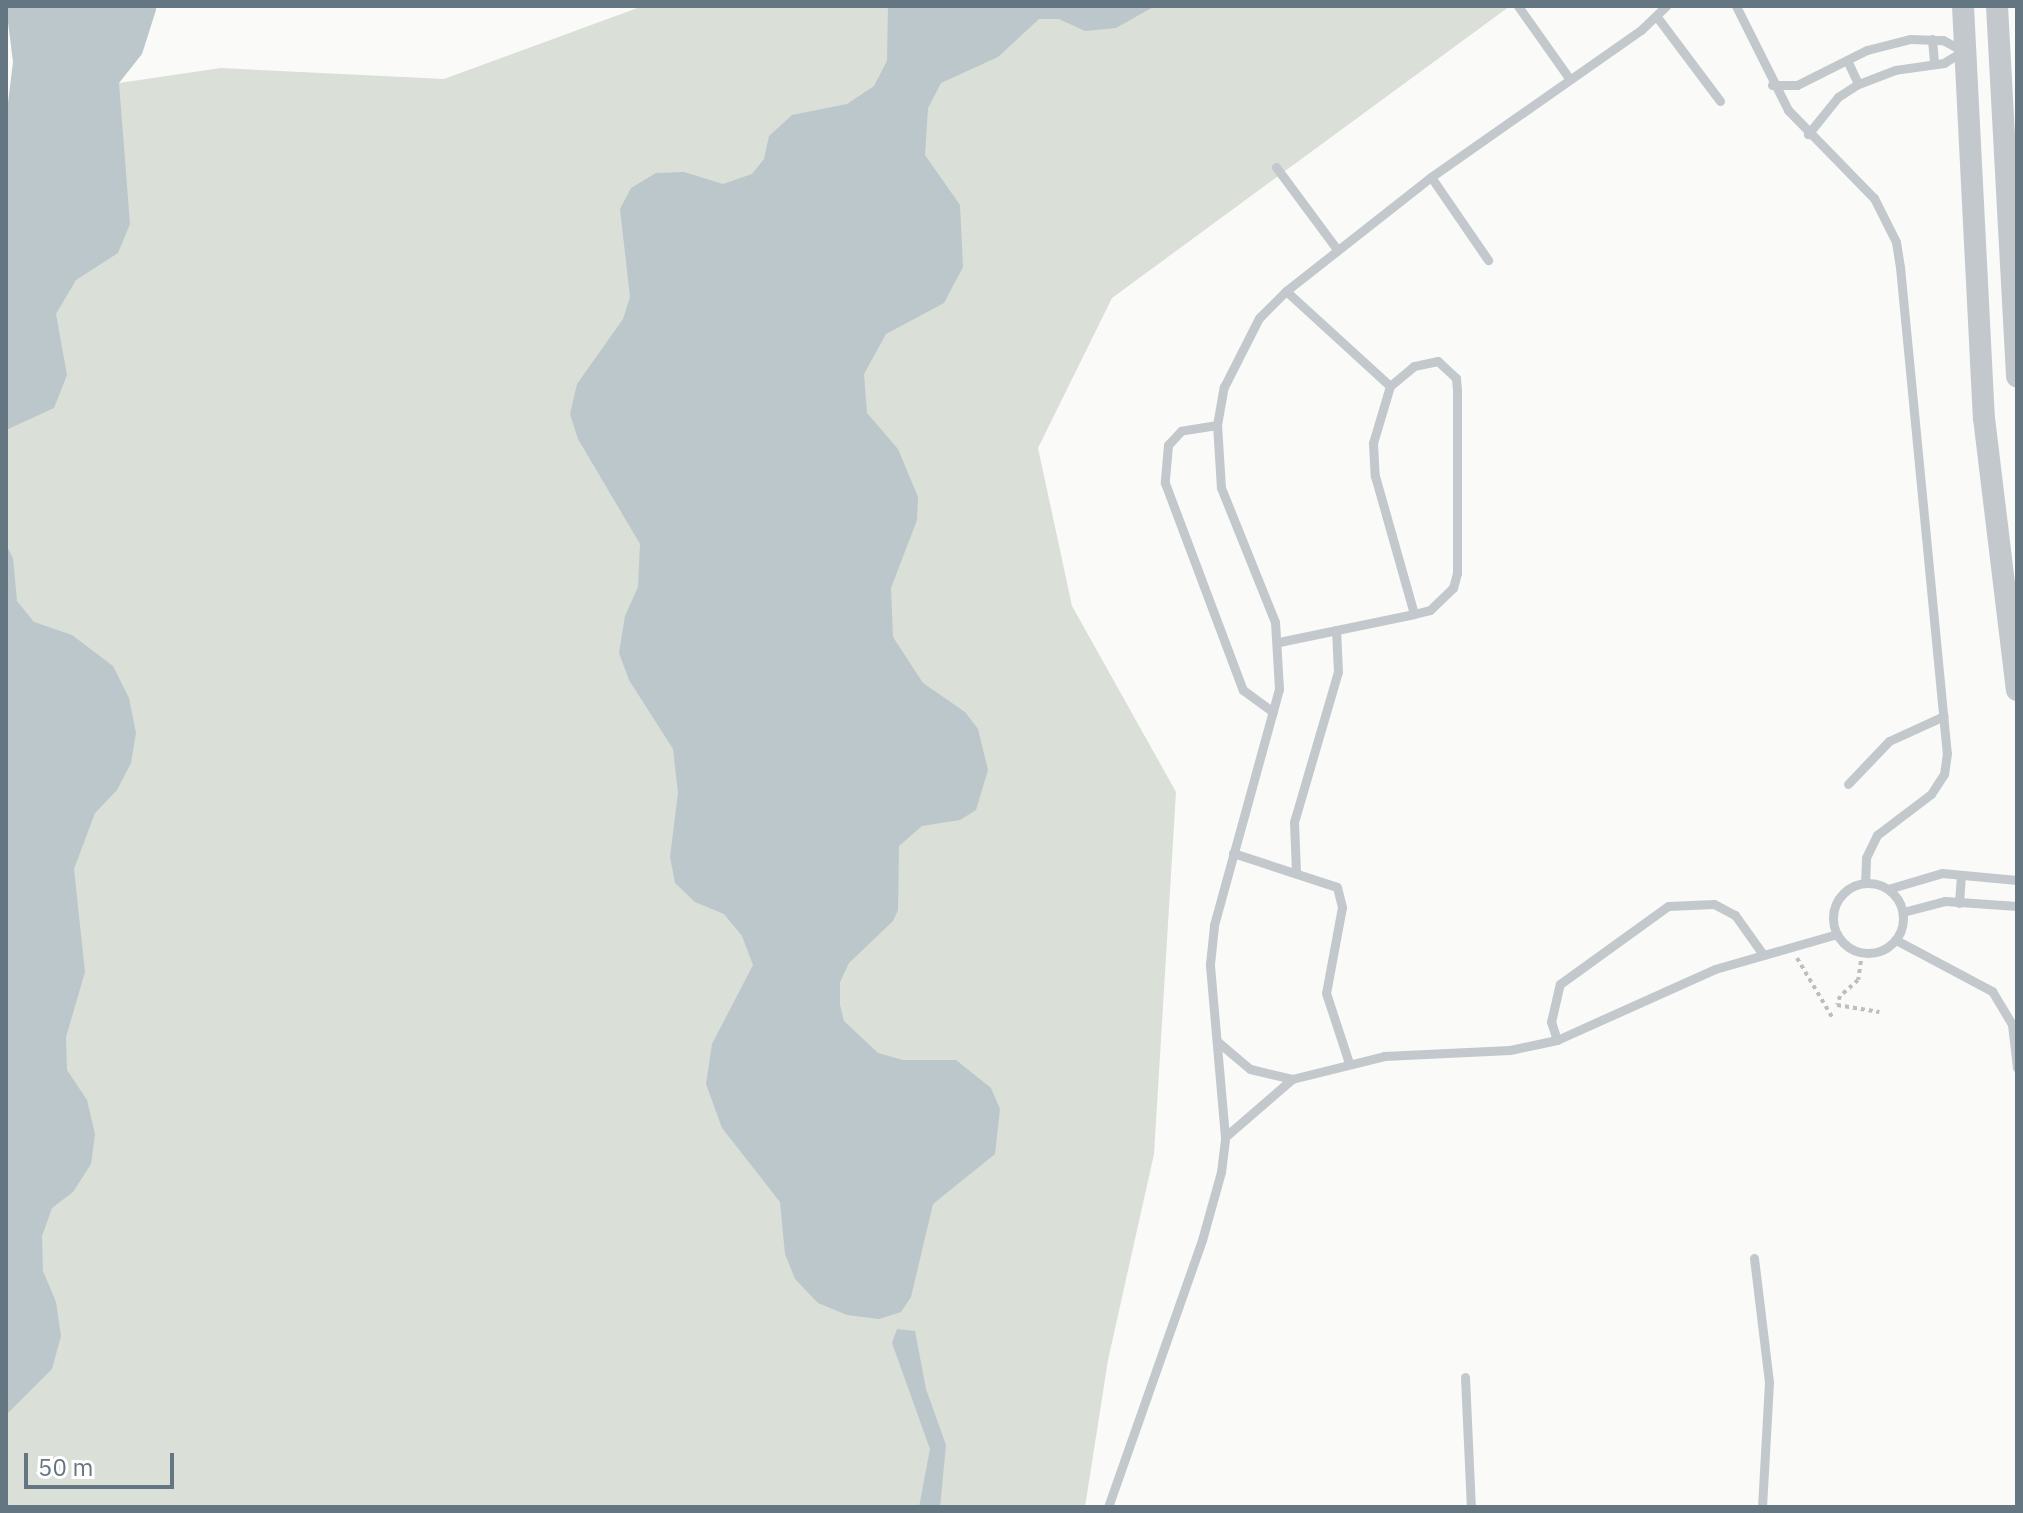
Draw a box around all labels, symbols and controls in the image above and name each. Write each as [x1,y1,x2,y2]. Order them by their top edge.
scale bar [28,1437,178,1487]
text: 50 m [38,1451,93,1483]

